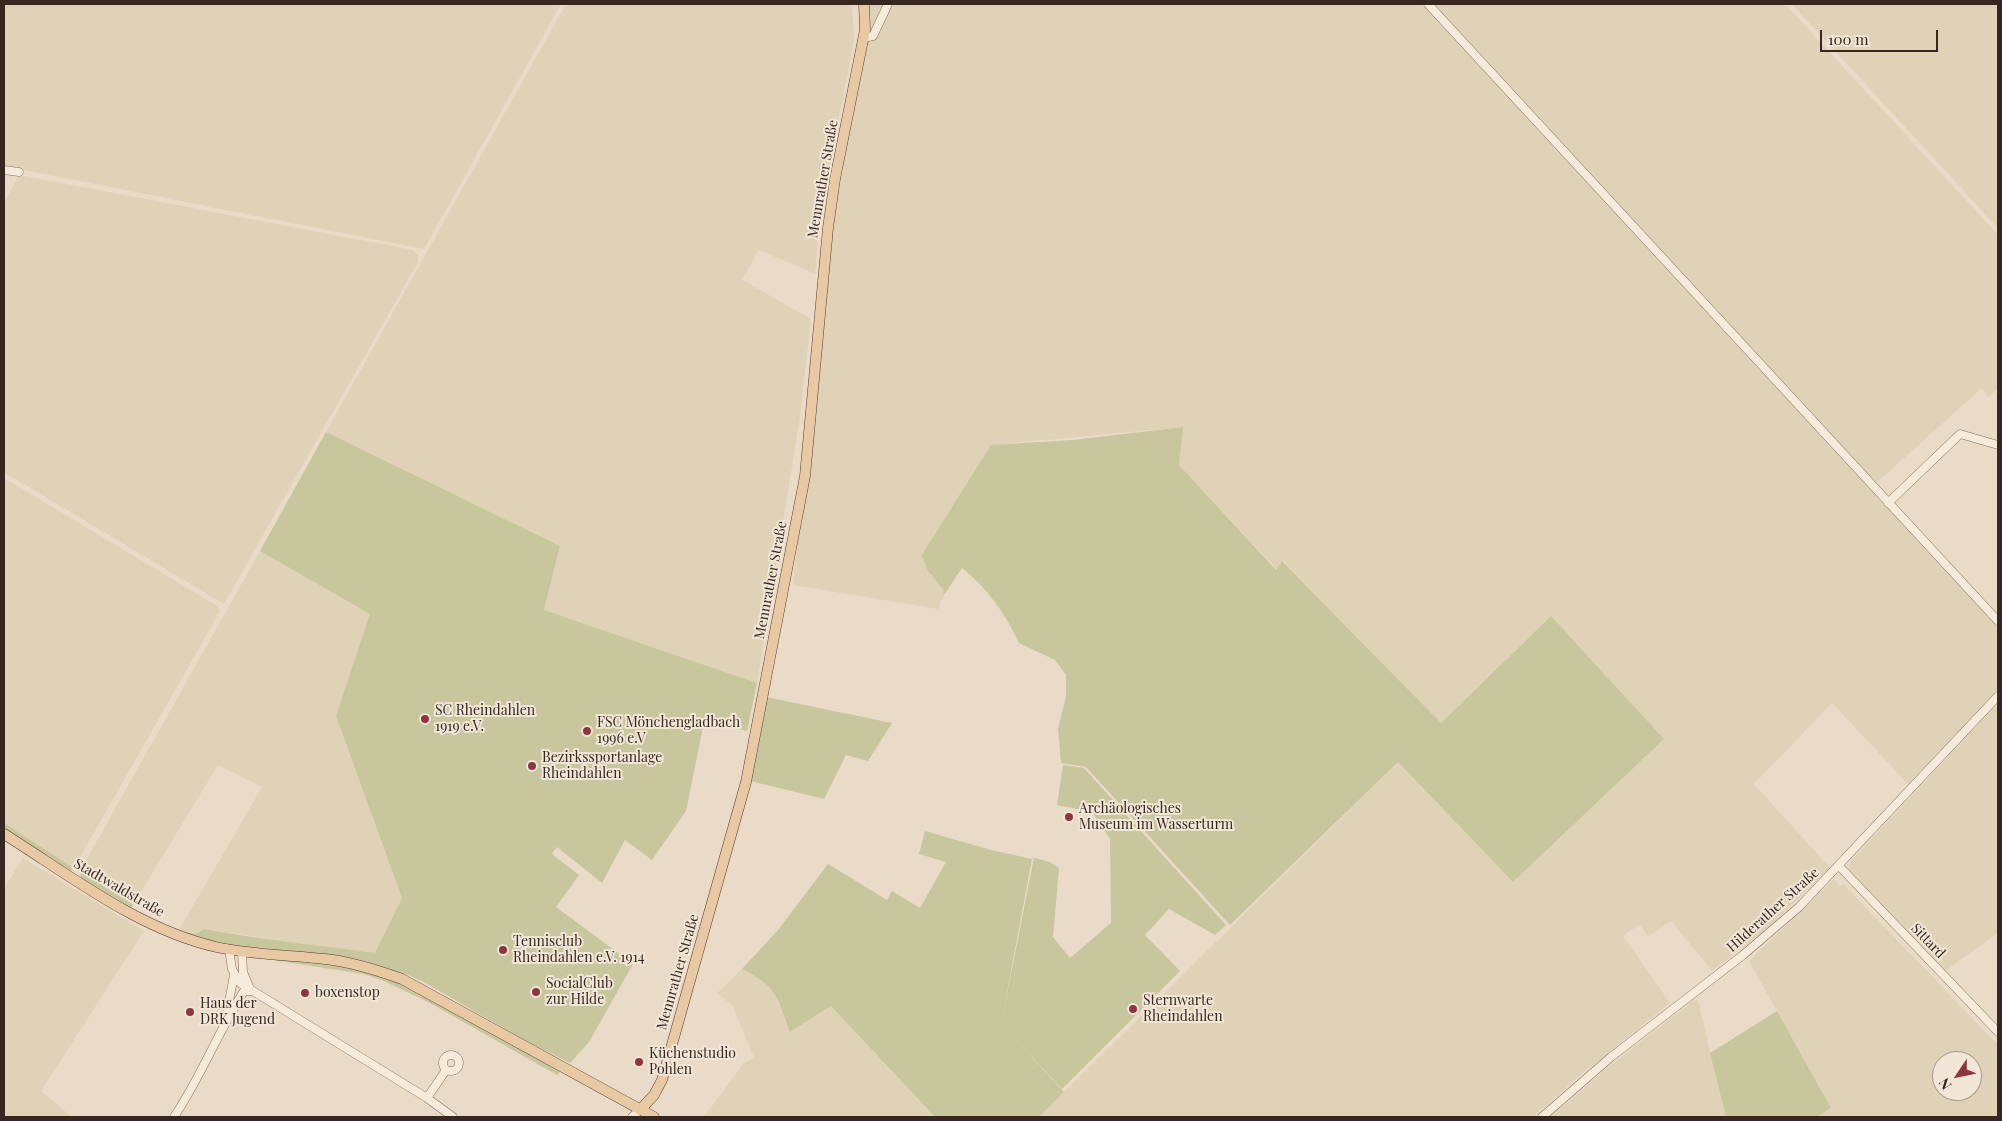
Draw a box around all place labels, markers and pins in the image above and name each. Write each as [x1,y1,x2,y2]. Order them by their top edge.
place label: SC Rheindahlen 1919 e.V. [435,703,535,736]
marker: SC Rheindahlen 1919 e.V. [419,713,431,725]
place label: FSC Mönchengladbach 1996 e.V [597,715,740,748]
marker: FSC Mönchengladbach 1996 e.V [581,725,593,737]
place label: Bezirkssportanlage Rheindahlen [542,750,662,782]
marker: Bezirkssportanlage Rheindahlen [526,760,538,772]
place label: Archäologisches Museum im Wasserturm [1079,801,1233,834]
marker: Archäologisches Museum im Wasserturm [1063,811,1075,823]
place label: Tennisclub Rheindahlen e.V. 1914 [513,934,645,966]
marker: Tennisclub Rheindahlen e.V. 1914 [497,944,509,956]
place label: SocialClub zur Hilde [546,976,613,1009]
place label: boxenstop [315,985,380,1001]
marker: SocialClub zur Hilde [530,986,542,998]
marker: boxenstop [299,987,311,999]
place label: Sternwarte Rheindahlen [1143,993,1222,1026]
place label: Haus der DRK Jugend [200,996,275,1028]
marker: Sternwarte Rheindahlen [1127,1003,1139,1015]
marker: Haus der DRK Jugend [184,1006,196,1018]
place label: Küchenstudio Pohlen [649,1046,736,1078]
marker: Küchenstudio Pohlen [633,1056,645,1068]

